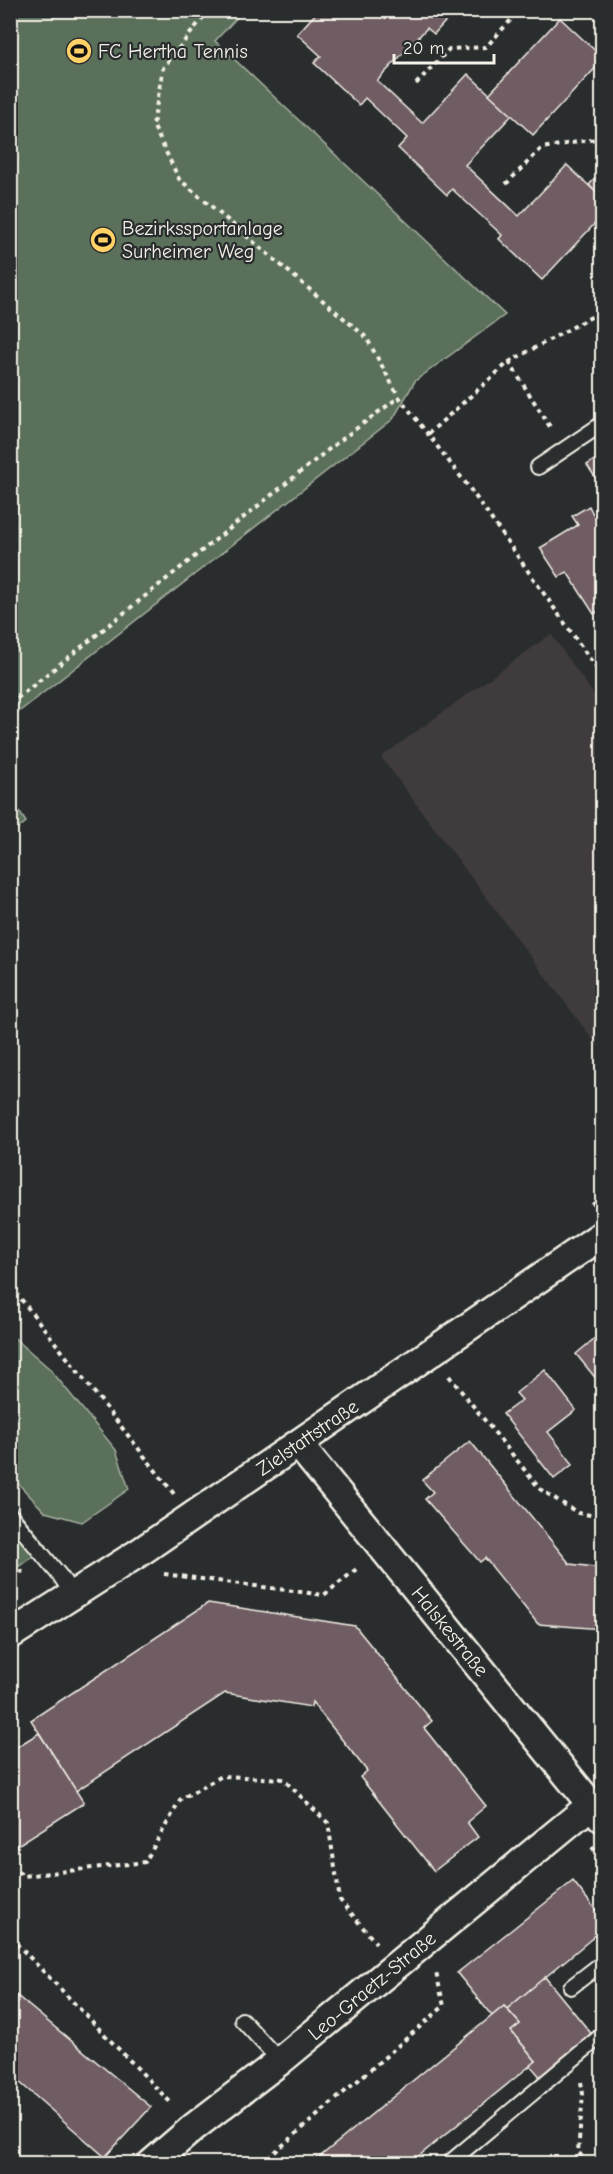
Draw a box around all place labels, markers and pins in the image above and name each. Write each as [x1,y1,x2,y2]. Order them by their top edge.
sports icon: FC Hertha Tennis [64,36,94,66]
place label: FC Hertha Tennis [98,40,248,63]
place label: Bezirkssportanlage Surheimer Weg [122,217,283,263]
sports icon: Bezirkssportanlage Surheimer Weg [88,225,118,255]

